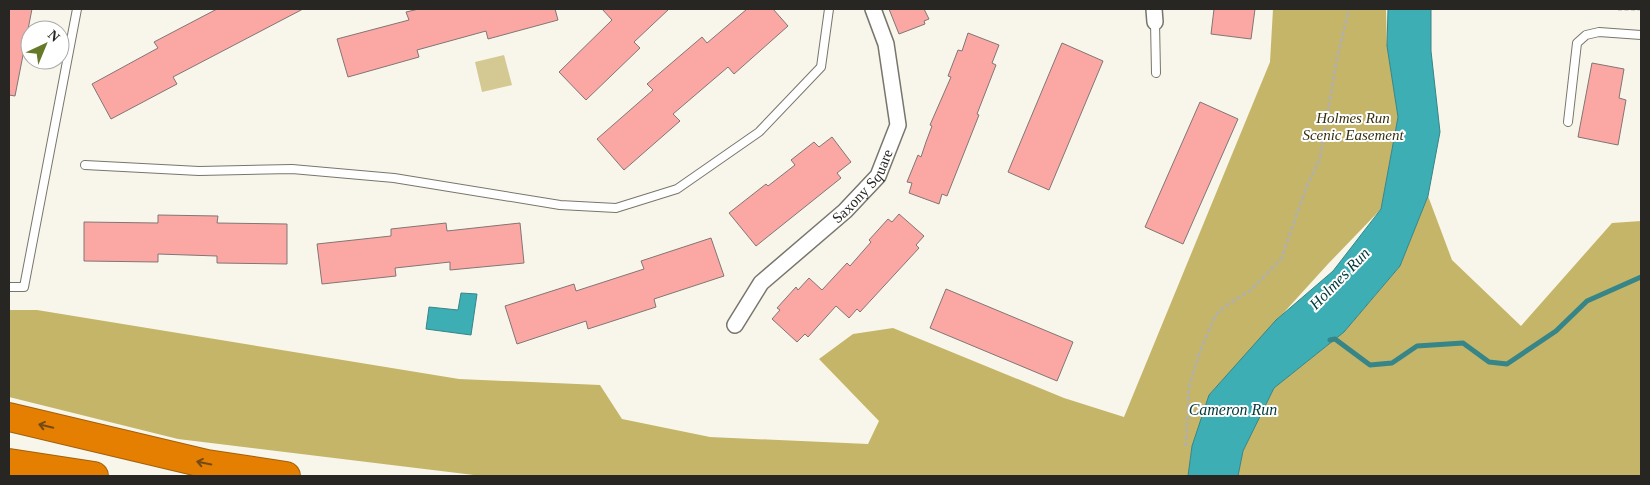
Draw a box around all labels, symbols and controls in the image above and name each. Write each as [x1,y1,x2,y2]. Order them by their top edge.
north arrow [20,20,70,70]
text: N [45,27,63,45]
park label: Holmes Run Scenic Easement [1302,110,1404,143]
street label: Saxony Square [829,147,896,226]
water label: Holmes Run [1305,244,1373,313]
water label: Cameron Run [1189,401,1277,418]
one-way arrow [38,421,54,430]
one-way arrow [196,458,212,468]

